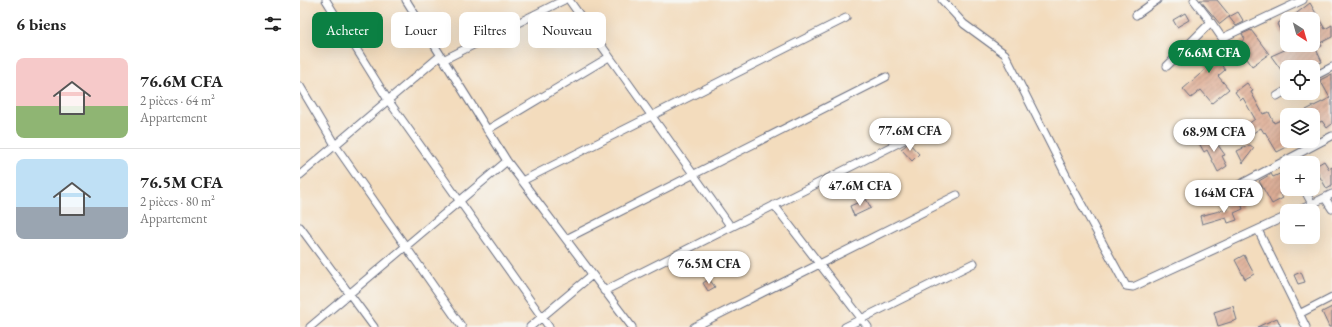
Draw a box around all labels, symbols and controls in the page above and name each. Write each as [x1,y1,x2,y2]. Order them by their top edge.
chip: Acheter [312,12,383,48]
chip: Louer [391,12,451,48]
chip: Filtres [459,12,520,48]
chip: Nouveau [528,12,606,48]
north arrow [1280,12,1320,52]
map controls [1280,12,1320,244]
text: 6 biens [16,13,66,35]
icon: filters [262,13,284,35]
pin: 76.6M CFA [1163,40,1255,74]
text: 76.6M CFA [1177,44,1241,61]
button: locate [1280,60,1320,100]
text: 76.6M CFA [140,70,223,92]
icon: home [48,74,96,122]
text: 2 pièces · 64 m² [140,92,215,109]
button: layers [1280,108,1320,148]
text: Appartement [140,109,207,126]
pin: 77.6M CFA [864,118,956,152]
pin: 68.9M CFA [1168,119,1260,153]
text: 77.6M CFA [878,122,942,139]
text: 68.9M CFA [1182,123,1246,140]
button: + [1280,156,1320,196]
text: 76.5M CFA [140,171,223,193]
pin: 47.6M CFA [814,173,906,207]
icon: home [48,175,96,223]
text: 47.6M CFA [828,177,892,194]
pin: 164M CFA [1183,180,1265,214]
text: 164M CFA [1194,184,1254,201]
text: 2 pièces · 80 m² [140,193,215,210]
button: − [1280,204,1320,244]
text: Appartement [140,210,207,227]
pin: 76.5M CFA [663,251,755,285]
text: 76.5M CFA [677,255,741,272]

